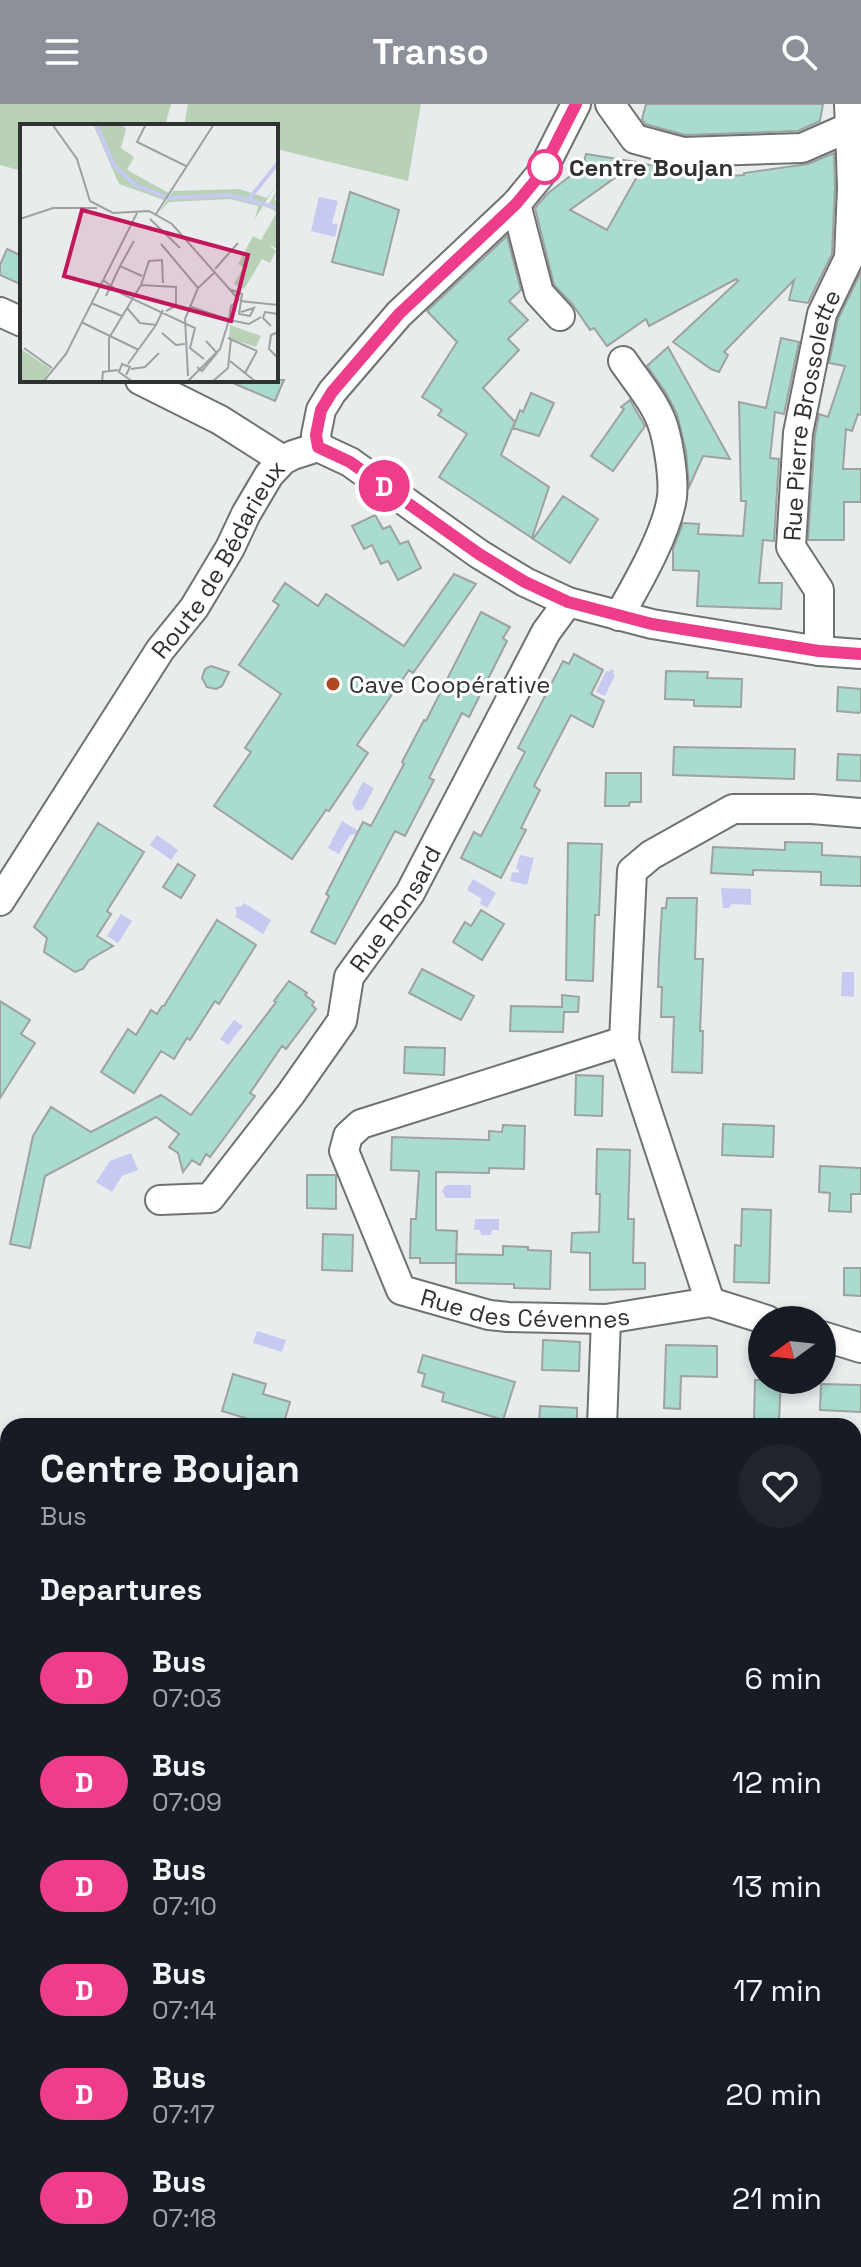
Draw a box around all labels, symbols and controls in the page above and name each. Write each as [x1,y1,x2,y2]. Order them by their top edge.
text: Transo [372,29,489,75]
icon: menu [40,30,84,74]
icon: search [777,30,821,74]
inset map [20,124,278,382]
marker: Centre Boujan [528,150,562,184]
place label: Centre Boujan [569,152,733,183]
street label: Rue Pierre Brossolette [776,284,847,542]
street label: Route de Bédarieux [144,453,291,665]
line badge: D [358,460,410,512]
text: D [375,468,393,504]
place label: Cave Coopérative [349,669,550,700]
marker: Cave Coopérative [324,675,342,693]
street label: Rue Ronsard [342,840,448,978]
street label: Rue des Cévennes [417,1281,632,1335]
north arrow [748,1306,836,1394]
map controls [748,1306,836,1394]
button: heart [738,1444,822,1528]
text: Centre Boujan [40,1445,300,1493]
text: Bus [40,1499,87,1533]
text: Departures [40,1570,202,1609]
text: Bus [152,1642,206,1681]
text: 6 min [744,1659,822,1698]
text: D [75,1660,93,1696]
text: 07:03 [152,1681,222,1715]
text: Bus [152,1746,206,1785]
text: 12 min [732,1763,822,1802]
text: D [75,1764,93,1800]
text: 07:09 [152,1785,222,1819]
text: Bus [152,1850,206,1889]
text: 13 min [732,1867,822,1906]
text: D [75,1868,93,1904]
text: 07:10 [152,1889,217,1923]
text: Bus [152,1954,206,1993]
text: 17 min [733,1971,822,2010]
text: D [75,1972,93,2008]
text: 07:14 [152,1993,217,2027]
text: Bus [152,2058,206,2097]
text: 20 min [725,2075,822,2114]
text: D [75,2076,93,2112]
text: 07:17 [152,2097,215,2131]
text: Bus [152,2162,206,2201]
text: 21 min [732,2179,822,2218]
text: D [75,2180,93,2216]
text: 07:18 [152,2201,217,2235]

